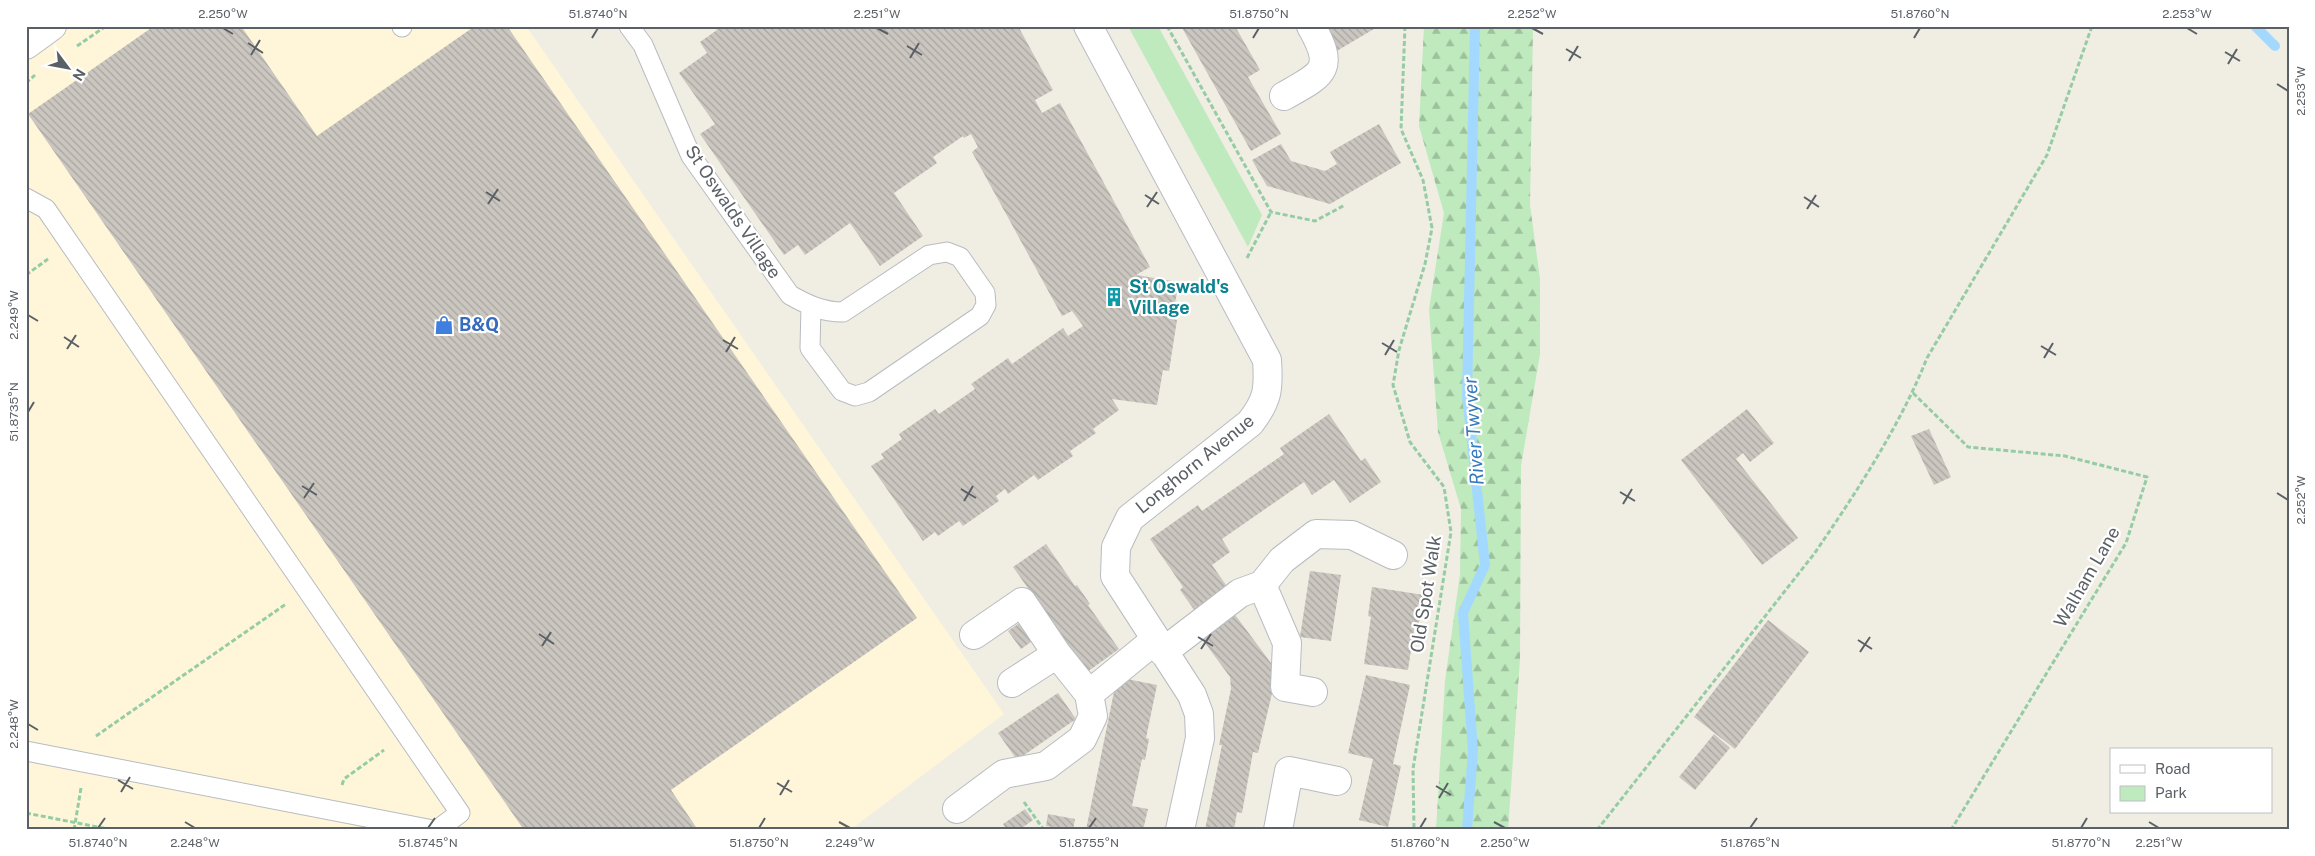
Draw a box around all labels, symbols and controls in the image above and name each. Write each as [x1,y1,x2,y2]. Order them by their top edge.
text: 2.250°W [198,7,248,21]
text: 51.8740°N [568,7,628,21]
text: 2.251°W [854,7,901,21]
text: 51.8750°N [1229,7,1289,21]
text: 2.252°W [1507,7,1557,21]
text: 51.8760°N [1890,7,1950,21]
text: 2.253°W [2162,7,2212,21]
north arrow [42,42,92,92]
text: N [69,66,89,84]
text: 2.253°W [2294,66,2308,116]
street label: St Oswalds Village [681,141,786,282]
place label: St Oswald's Village [1129,276,1229,318]
building icon: St Oswald's Village [1103,286,1125,308]
text: 2.249°W [7,290,21,340]
shop icon: B&Q [433,314,455,336]
place label: B&Q [459,314,499,335]
water label: River Twyver [1458,375,1488,486]
text: 51.8735°N [7,382,21,442]
street label: Longhorn Avenue [1131,410,1258,518]
text: 2.252°W [2294,475,2308,525]
street label: Walham Lane [2049,523,2124,631]
street label: Old Spot Walk [1406,534,1445,654]
text: 2.248°W [7,699,21,749]
legend [2110,748,2272,814]
text: Road [2155,760,2191,777]
text: Park [2155,784,2187,801]
text: 51.8740°N [68,836,128,850]
text: 2.248°W [170,836,220,850]
text: 51.8745°N [398,836,458,850]
text: 51.8750°N [729,836,789,850]
text: 2.249°W [825,836,875,850]
text: 51.8755°N [1059,836,1119,850]
text: 51.8760°N [1390,836,1450,850]
text: 2.250°W [1480,836,1530,850]
text: 51.8765°N [1720,836,1780,850]
text: 51.8770°N [2051,836,2111,850]
text: 2.251°W [2136,836,2183,850]

